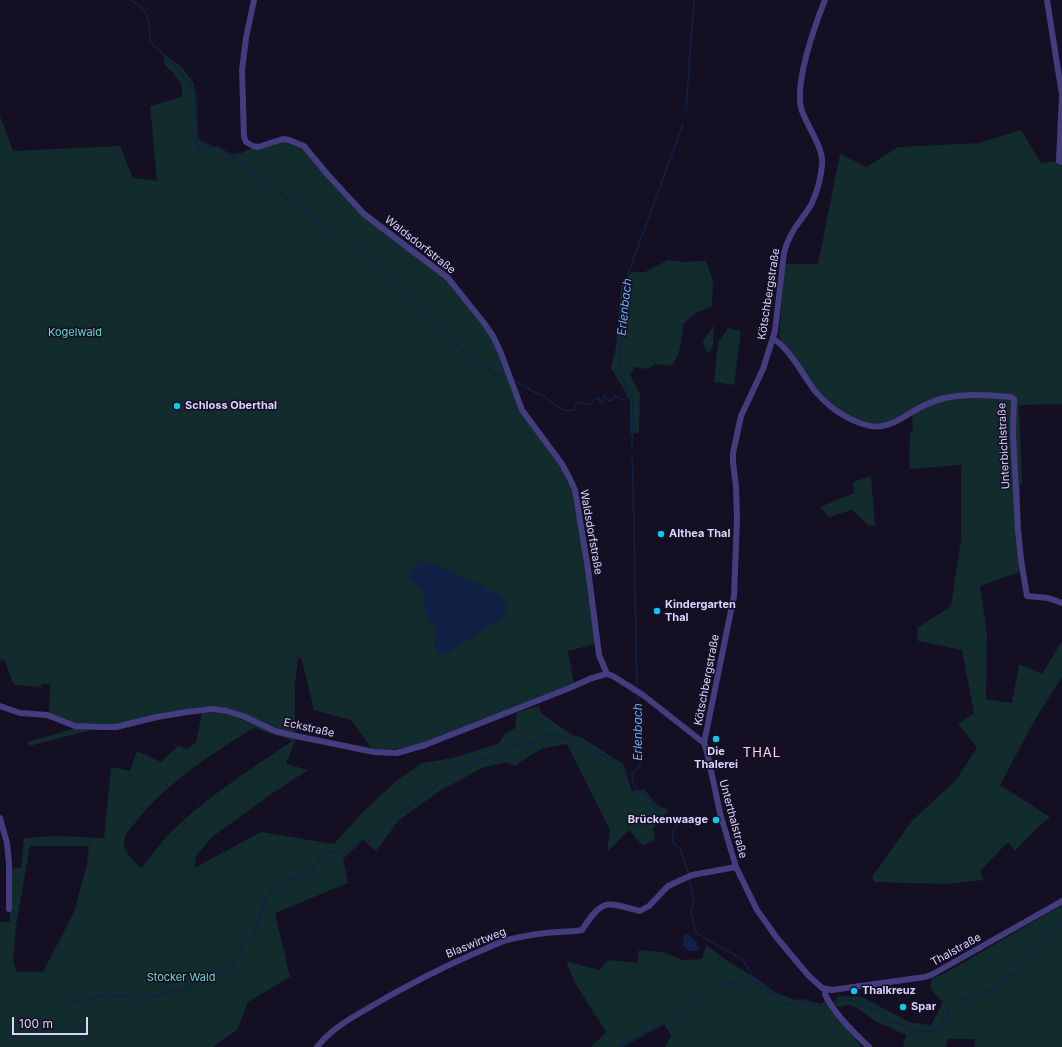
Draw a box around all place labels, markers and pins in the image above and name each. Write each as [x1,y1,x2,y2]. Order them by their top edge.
place label: Schloss Oberthal [185,399,277,413]
marker: Schloss Oberthal [172,401,182,411]
place label: Althea Thal [669,527,730,541]
marker: Althea Thal [656,529,666,539]
place label: Kindergarten Thal [665,598,736,624]
marker: Kindergarten Thal [652,606,662,616]
marker: Die Thalerei [711,734,721,744]
place label: Die Thalerei [694,745,738,771]
place label: Brückenwaage [628,813,708,827]
marker: Brückenwaage [711,815,721,825]
place label: Thalkreuz [862,984,916,998]
marker: Thalkreuz [849,986,859,996]
place label: Spar [911,1000,936,1014]
marker: Spar [898,1002,908,1012]

